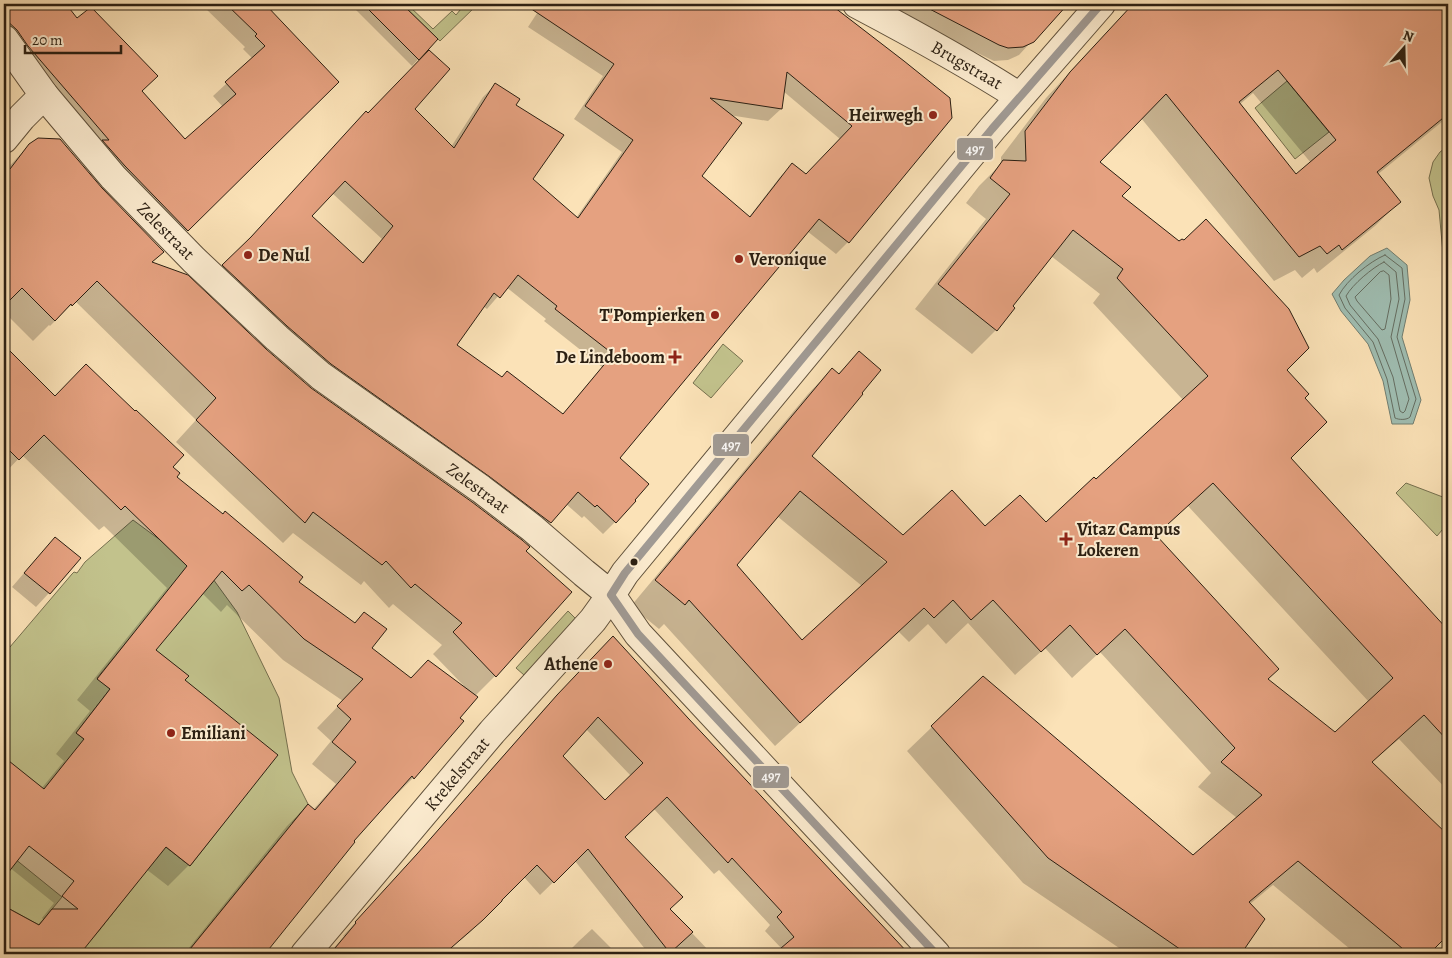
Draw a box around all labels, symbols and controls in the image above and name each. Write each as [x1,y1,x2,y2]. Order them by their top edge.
scale bar [25,22,121,54]
north arrow [1380,22,1430,72]
text: N [1400,26,1416,47]
text: 20 m [32,30,63,50]
street label: Brugstraat [927,35,1007,95]
place label: Heirwegh [849,103,923,127]
marker: Heirwegh [927,109,939,121]
line badge: 497 [956,137,994,161]
text: 497 [965,140,985,159]
street label: Zelestraat [132,197,200,265]
place label: De Nul [258,243,310,267]
place label: Veronique [748,247,827,271]
marker: De Nul [242,249,254,261]
marker: Veronique [733,253,745,265]
place label: T'Pompierken [600,303,705,327]
marker: T'Pompierken [709,309,721,321]
place label: De Lindeboom [555,345,665,369]
marker: De Lindeboom [669,351,681,363]
line badge: 497 [712,433,750,457]
text: 497 [721,436,741,455]
street label: Zelestraat [441,457,515,519]
place label: Vitaz Campus Lokeren [1076,517,1180,562]
marker: Vitaz Campus Lokeren [1059,532,1073,546]
unlabelled marker [629,557,639,567]
place label: Athene [543,652,598,676]
marker: Athene [602,658,614,670]
place label: Emiliani [181,721,246,745]
marker: Emiliani [165,727,177,739]
street label: Krekelstraat [419,732,495,816]
line badge: 497 [752,765,790,789]
text: 497 [761,767,781,786]

